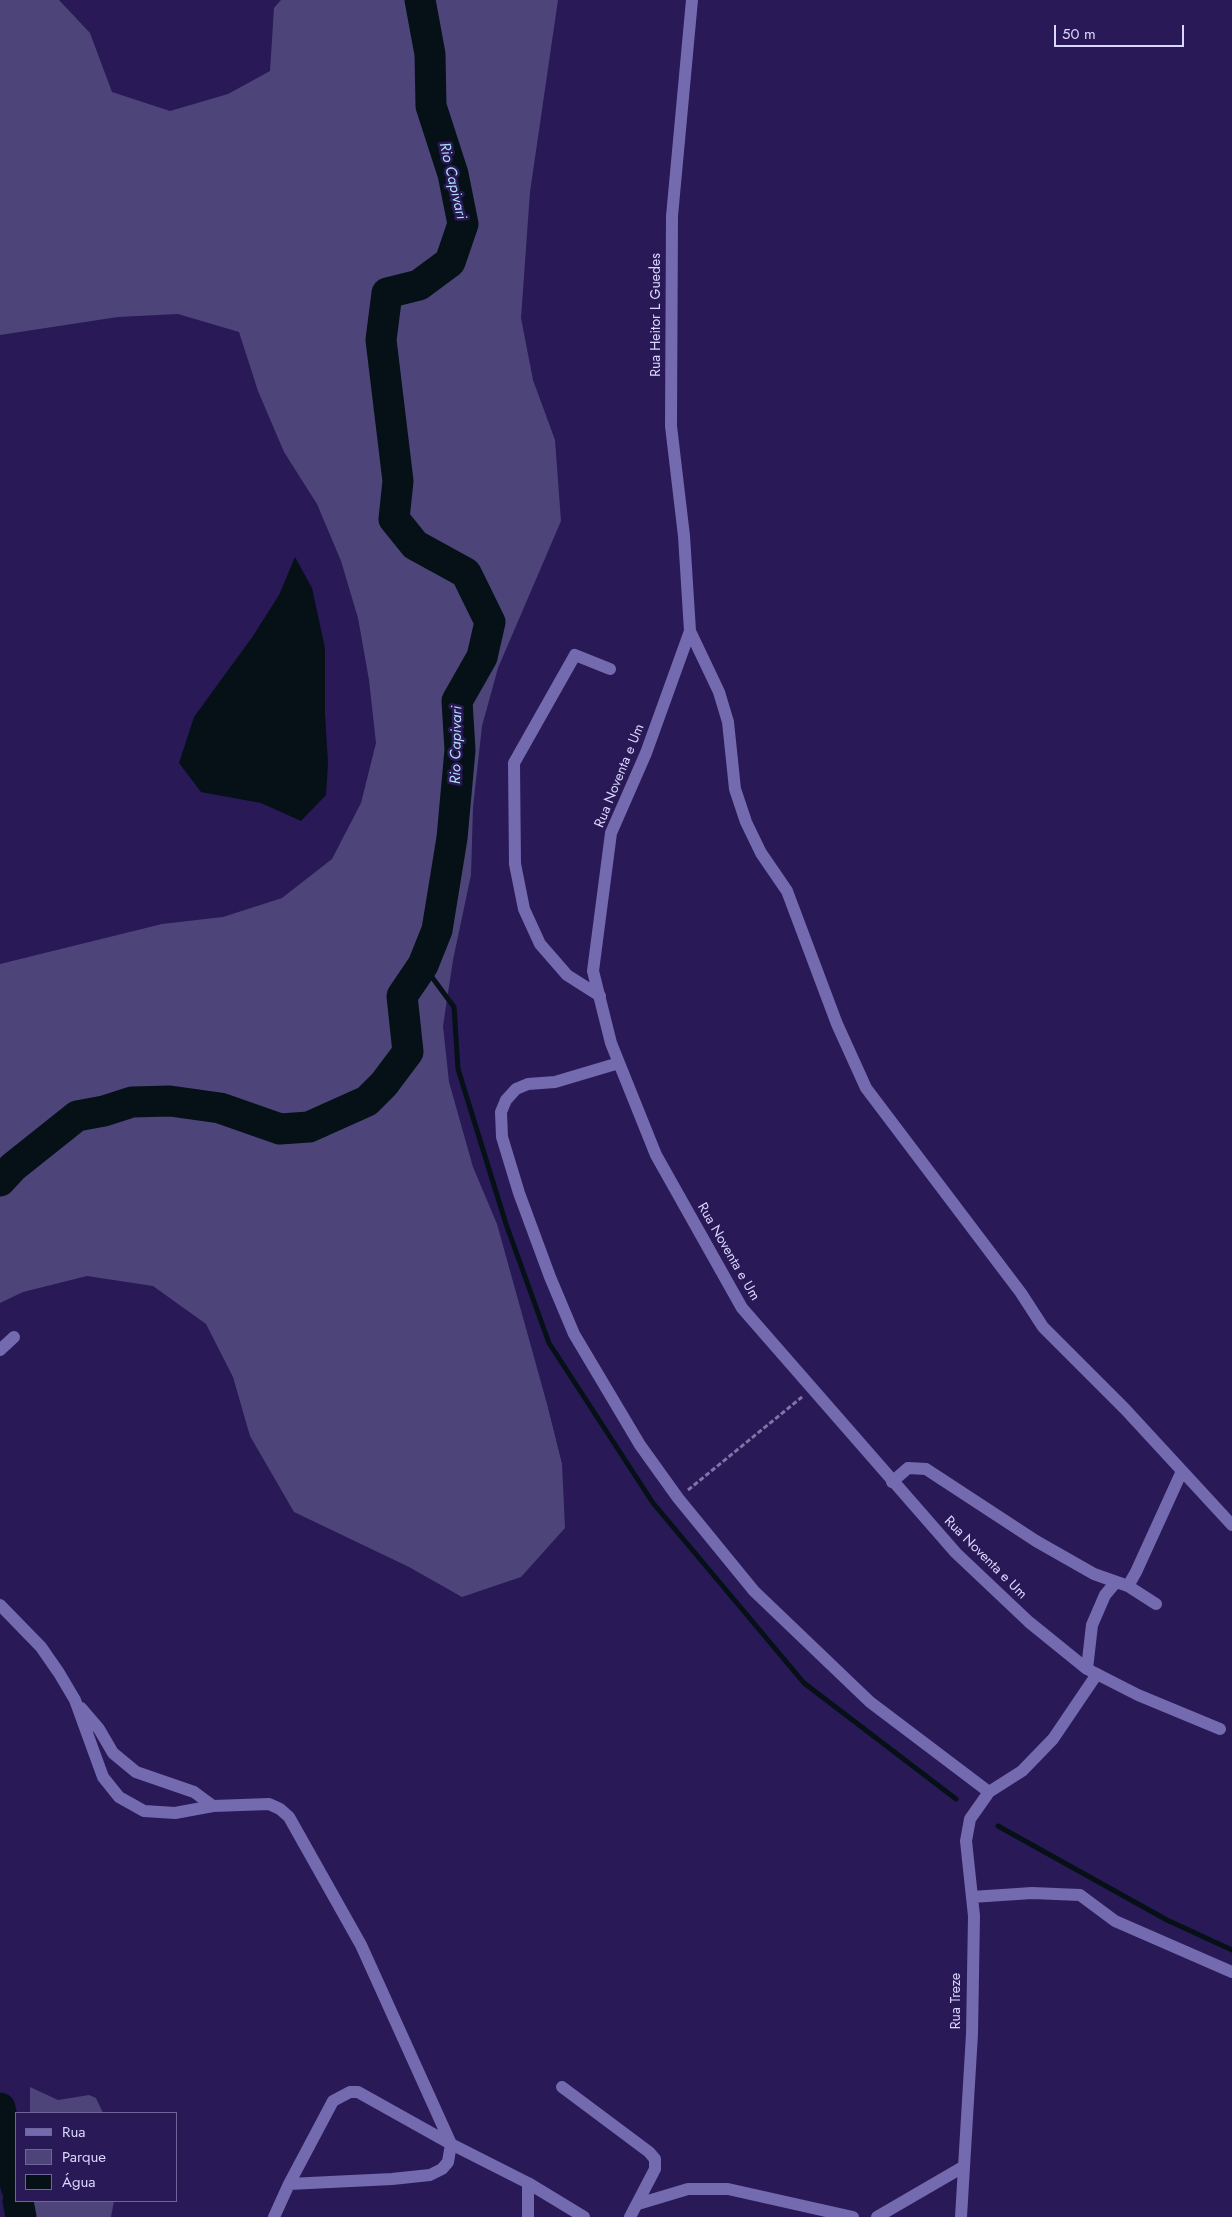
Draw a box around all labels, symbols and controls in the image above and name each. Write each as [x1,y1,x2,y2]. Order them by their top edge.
scale bar [1057,15,1187,47]
text: 50 m [1062,23,1096,45]
water label: Rio Capivari [434,141,470,221]
street label: Rua Heitor L Guedes [649,253,665,377]
water label: Rio Capivari [447,706,467,784]
street label: Rua Noventa e Um [592,722,648,830]
street label: Rua Noventa e Um [693,1200,763,1304]
street label: Rua Noventa e Um [940,1513,1030,1603]
street label: Rua Treze [949,1973,965,2029]
legend [15,2112,178,2202]
text: Rua [62,2121,86,2143]
text: Parque [62,2146,106,2168]
text: Água [62,2171,96,2193]

